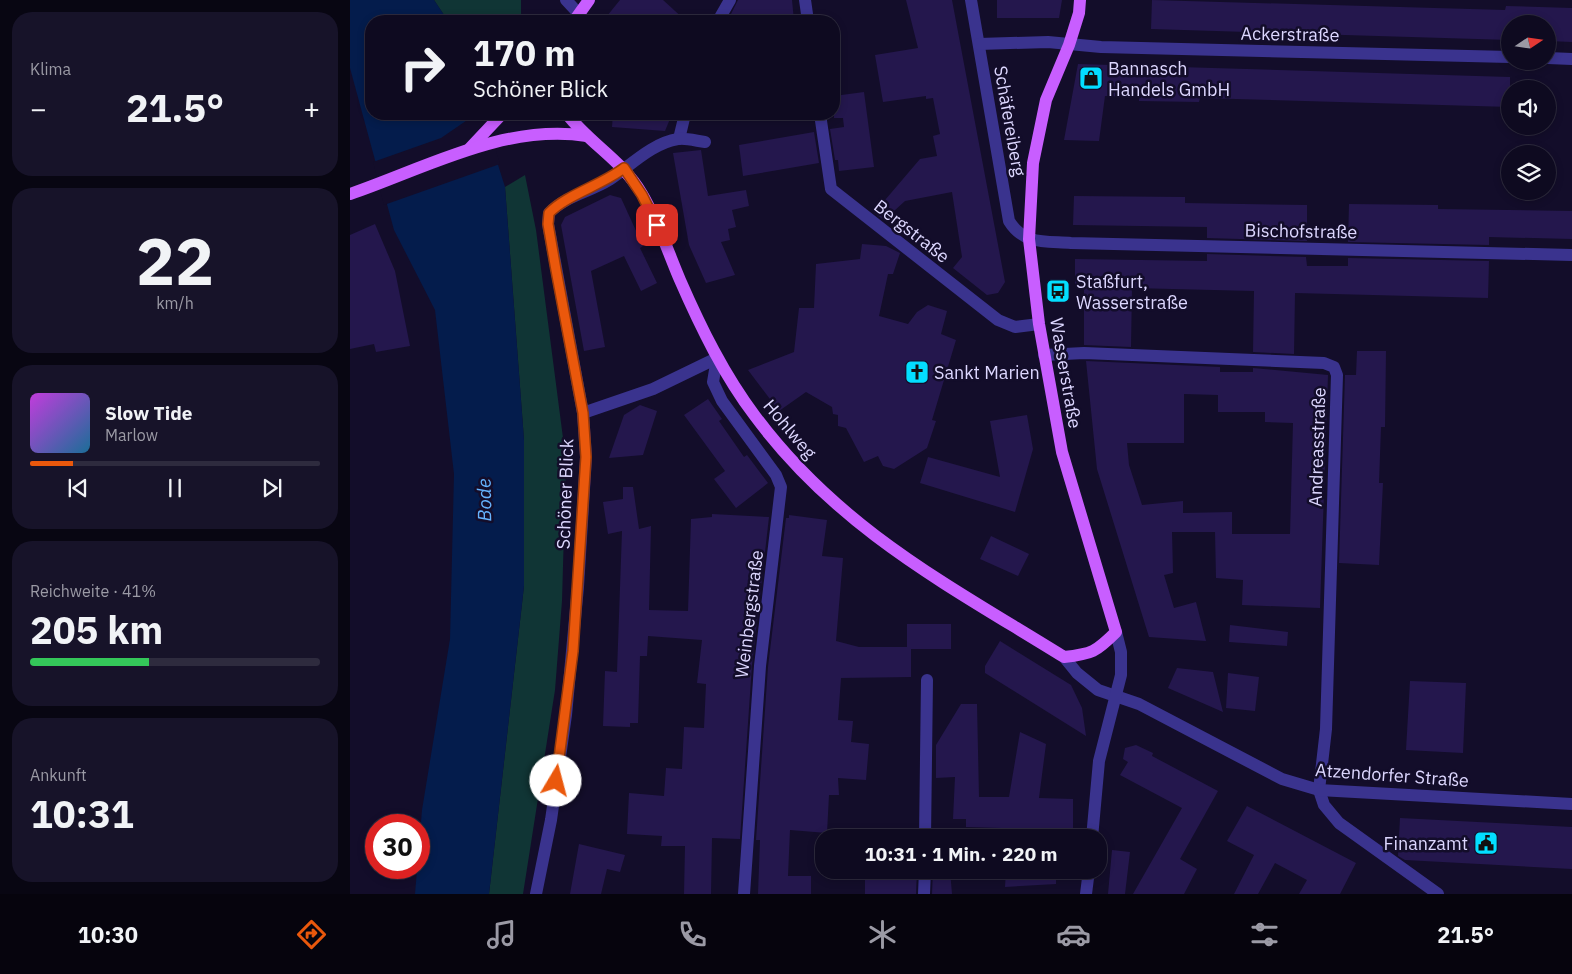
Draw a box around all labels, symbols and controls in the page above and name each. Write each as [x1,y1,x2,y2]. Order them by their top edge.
north arrow [1501,15,1556,70]
map controls [1501,15,1556,200]
street label: Ackerstraße [1240,22,1340,46]
text: 170 m [473,30,576,76]
icon: right [390,35,455,100]
place label: Bannasch Handels GmbH [1108,57,1230,101]
text: Klima [30,59,71,79]
street label: Schäfereiberg [989,64,1031,179]
shop icon: Bannasch Handels GmbH [1078,65,1104,91]
text: Schöner Blick [473,74,608,103]
button: sound [1501,80,1556,135]
text: 21.5° [126,83,224,132]
text: − [30,90,47,127]
text: + [303,90,320,127]
button: layers [1501,145,1556,200]
street label: Bergstraße [870,194,955,268]
pin [636,204,678,246]
icon: arrive [643,211,671,239]
text: 22 [136,218,214,303]
street label: Bischofstraße [1245,219,1358,243]
place label: Staßfurt, Wasserstraße [1076,270,1188,314]
bus stop icon: Staßfurt, Wasserstraße [1045,278,1071,304]
text: km/h [156,293,194,313]
street label: Wasserstraße [1045,316,1087,430]
church icon: Sankt Marien [904,359,930,385]
place label: Sankt Marien [934,361,1040,384]
street label: Andreasstraße [1303,387,1331,507]
street label: Hohlweg [758,394,822,464]
text: Slow Tide [105,401,192,425]
text: Marlow [105,425,158,445]
street label: Schöner Blick [552,438,578,550]
icon: previous [64,474,92,502]
icon: pause [161,474,189,502]
icon: next [258,474,286,502]
water label: Bode [472,478,496,522]
street label: Weinbergstraße [730,549,768,679]
text: Reichweite · 41% [30,581,156,601]
text: 205 km [30,605,163,654]
position arrow [529,754,581,806]
street label: Atzendorfer Straße [1314,758,1470,792]
text: Ankunft [30,765,87,785]
text: 10:31 [30,789,134,838]
speed limit sign: 30 [365,814,430,879]
public building icon: Finanzamt [1473,830,1499,856]
place label: Finanzamt [1383,832,1468,855]
text: 10:31 · 1 Min. · 220 m [864,842,1058,866]
icon: directions [294,917,329,952]
icon: music [484,917,519,952]
icon: phone [675,917,710,952]
icon: climate [865,917,900,952]
icon: car [1056,917,1091,952]
icon: filters [1247,917,1282,952]
text: 10:30 [78,920,138,949]
text: 21.5° [1437,920,1494,949]

